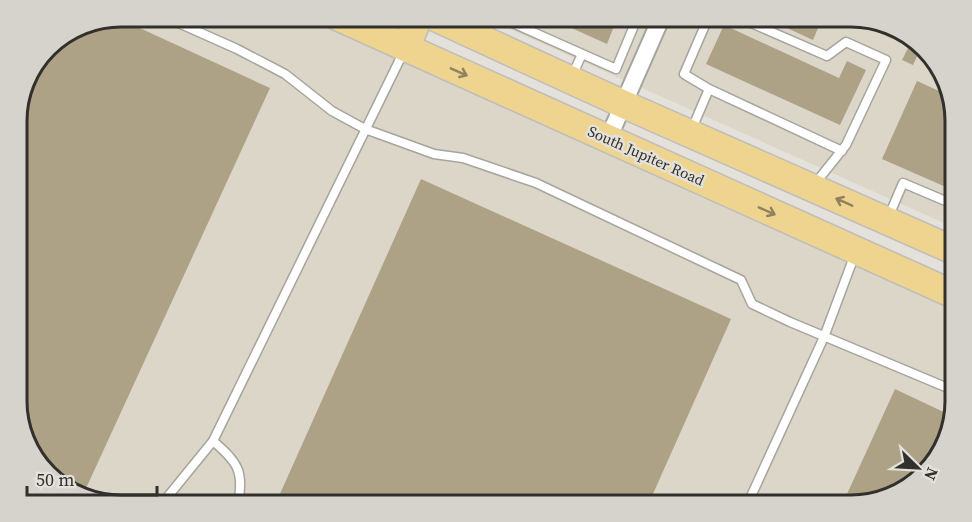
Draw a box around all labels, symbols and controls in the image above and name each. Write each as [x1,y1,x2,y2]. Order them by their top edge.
one-way arrow [450,67,468,78]
street label: South Jupiter Road [585,120,708,191]
one-way arrow [835,196,854,207]
one-way arrow [757,206,776,217]
north arrow [888,438,948,498]
scale bar [27,459,158,497]
text: N [919,464,944,484]
text: 50 m [36,467,74,492]

